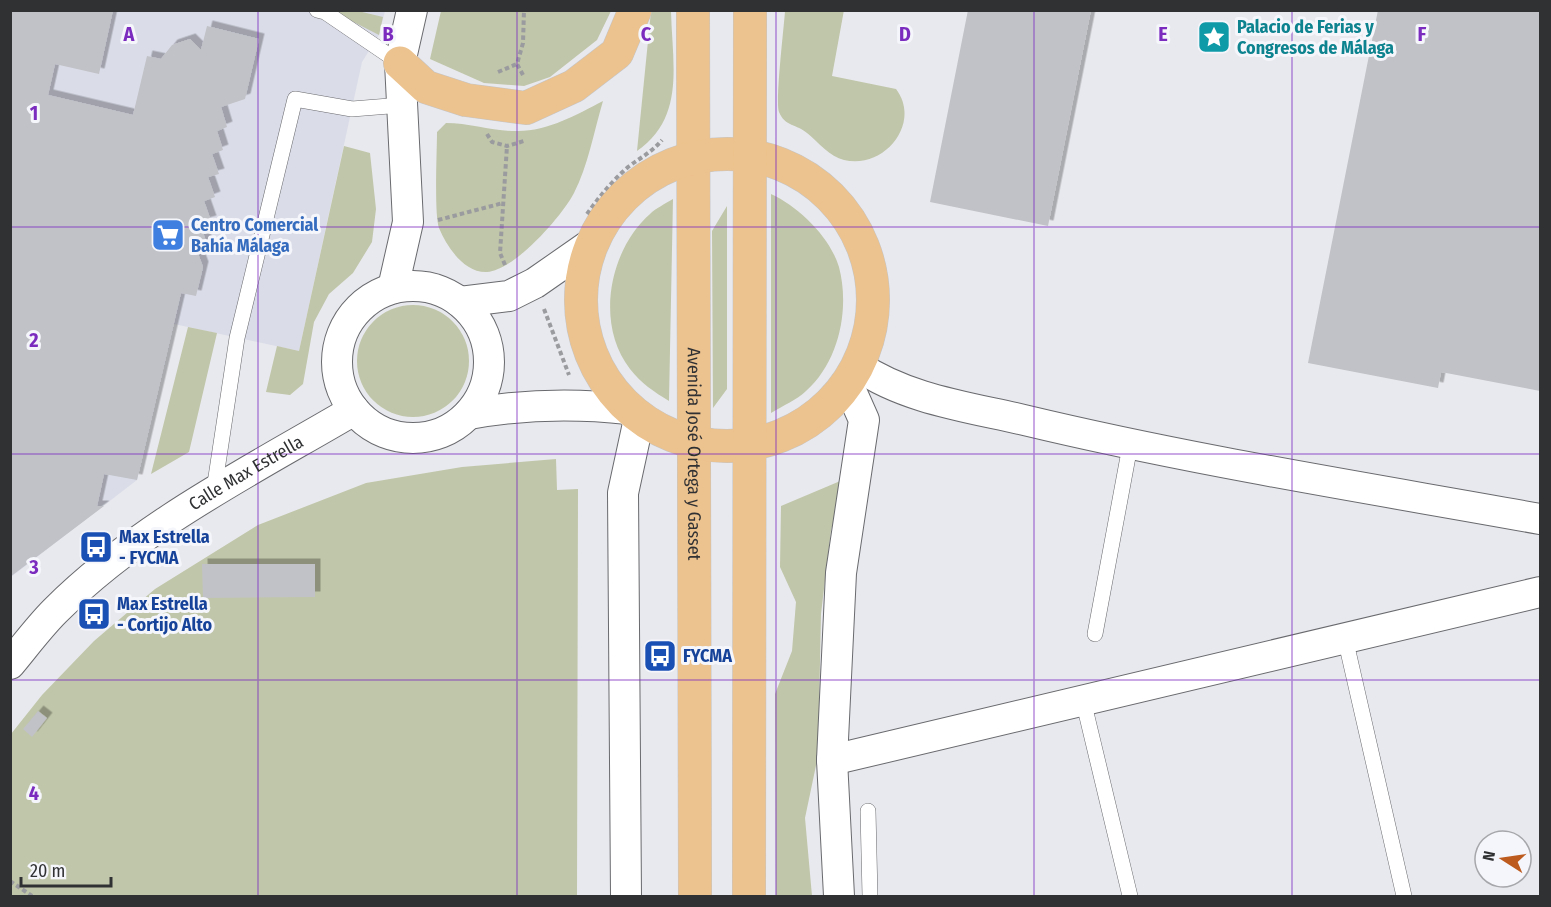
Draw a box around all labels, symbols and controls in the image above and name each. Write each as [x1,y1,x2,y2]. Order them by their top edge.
place label: Palacio de Ferias y Congresos de Málaga [1237,16,1394,59]
place icon: Palacio de Ferias y Congresos de Málaga [1196,19,1232,55]
text: A [123,22,136,46]
text: B [382,22,394,46]
text: C [641,22,652,46]
text: D [899,22,911,46]
text: E [1158,22,1168,46]
text: F [1418,22,1427,46]
text: 1 [30,101,38,125]
place label: Centro Comercial Bahía Málaga [191,214,318,257]
supermarket icon: Centro Comercial Bahía Málaga [150,217,186,253]
text: 2 [28,328,39,352]
street label: Avenida José Ortega y Gasset [683,348,705,561]
street label: Calle Max Estrella [185,431,307,515]
place label: Max Estrella - FYCMA [119,526,210,569]
bus stop icon: Max Estrella - FYCMA [78,529,114,565]
text: 3 [28,555,39,579]
place label: Max Estrella - Cortijo Alto [117,593,212,636]
bus stop icon: Max Estrella - Cortijo Alto [76,596,112,632]
bus stop icon: FYCMA [642,638,678,674]
place label: FYCMA [683,645,732,667]
text: 4 [29,781,39,805]
north arrow [1473,829,1533,889]
text: N [1479,849,1499,863]
scale bar [21,850,111,888]
text: 20 m [30,860,65,882]

